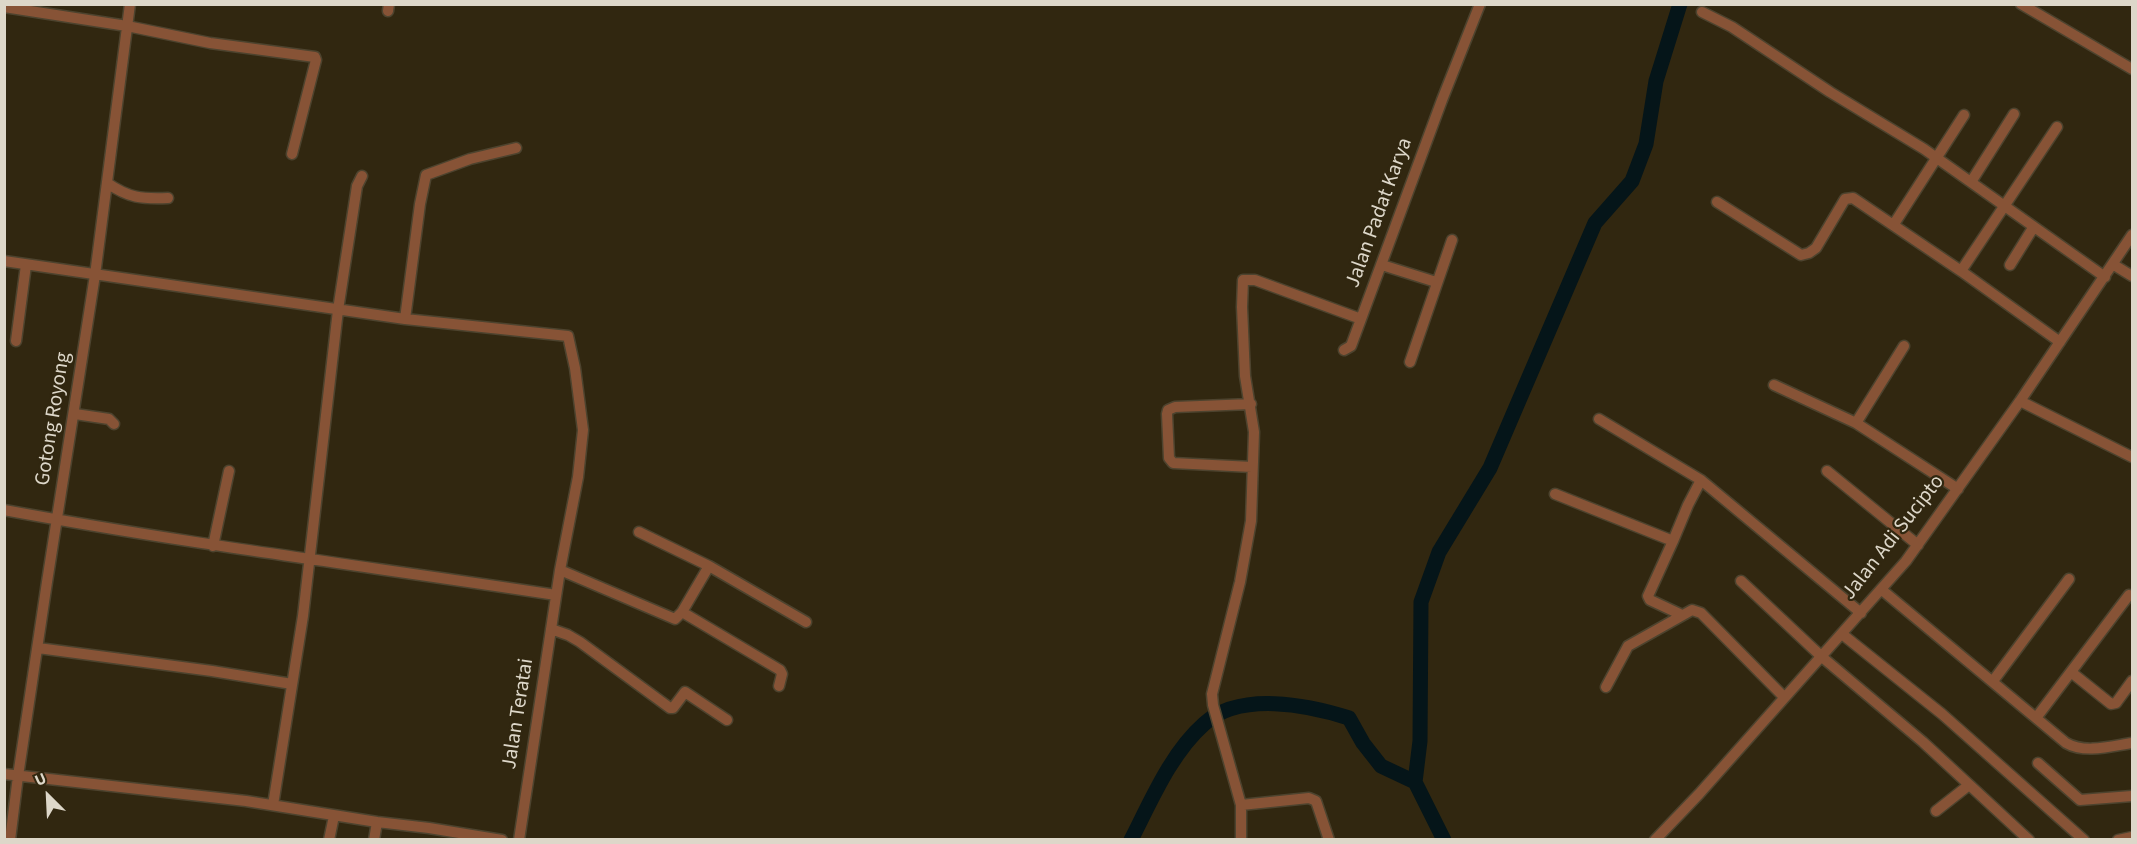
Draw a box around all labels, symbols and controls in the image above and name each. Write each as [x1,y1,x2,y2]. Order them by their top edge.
street label: Jalan Padat Karya [1341,135,1419,291]
street label: Gotong Royong [31,351,77,487]
street label: Jalan Adi Sucipto [1837,471,1951,605]
street label: Jalan Teratai [498,657,540,771]
north arrow [18,766,78,826]
text: U [31,767,50,792]

